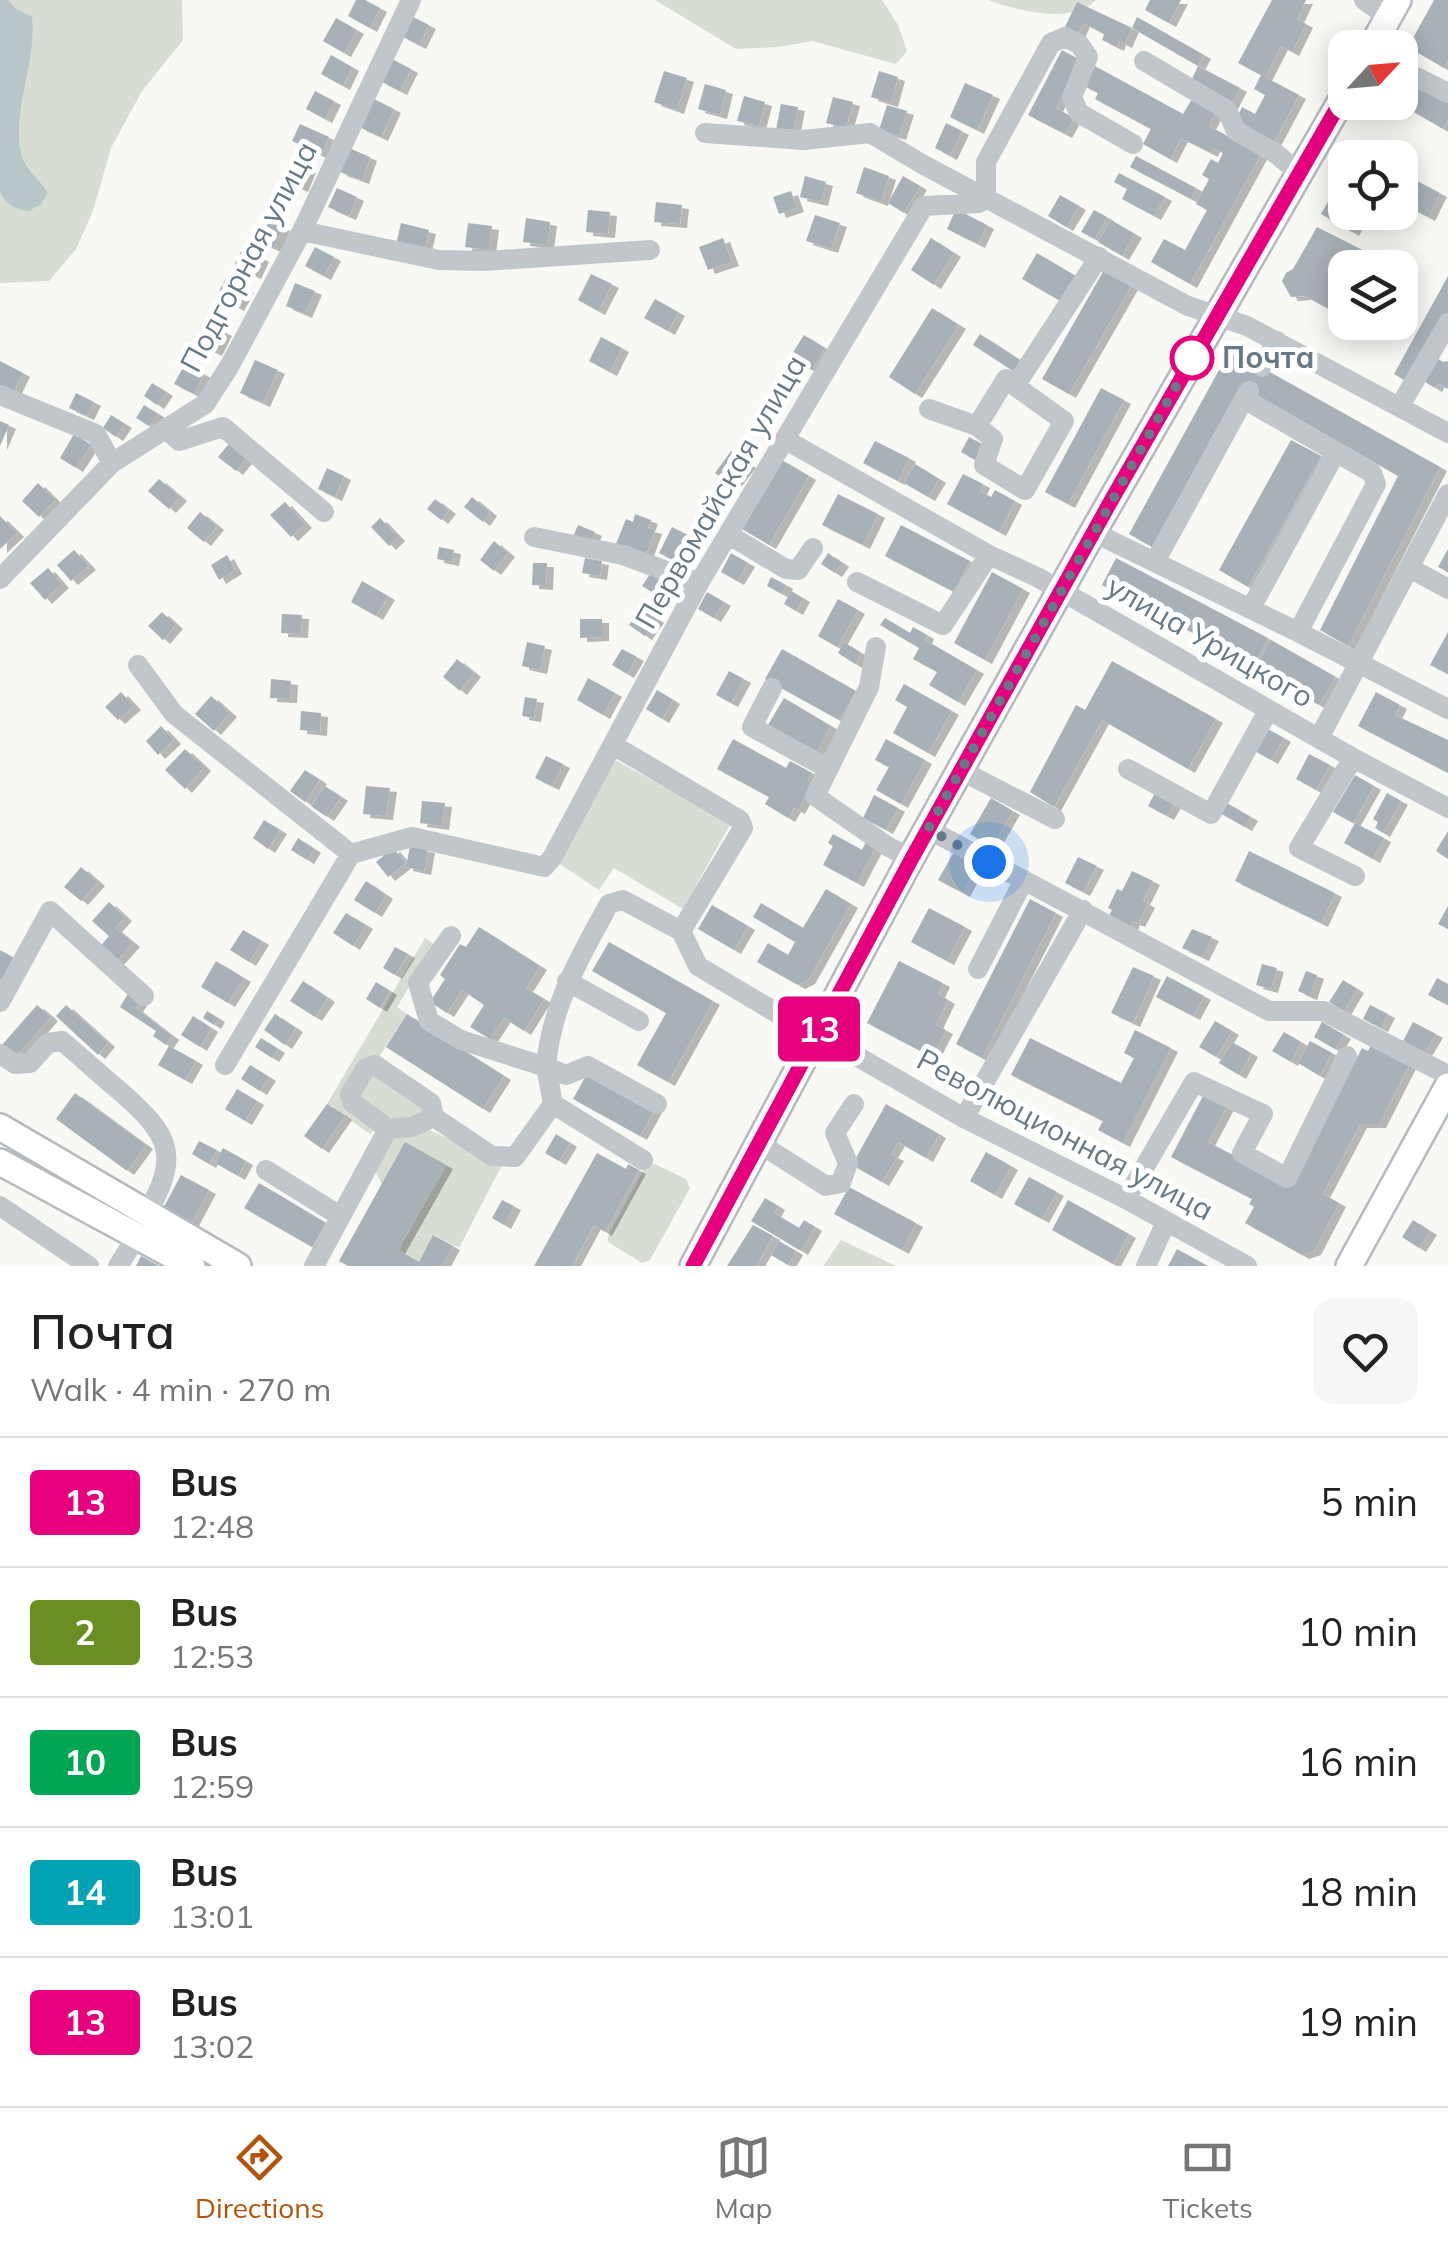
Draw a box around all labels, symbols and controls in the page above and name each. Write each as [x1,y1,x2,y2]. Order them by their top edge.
north arrow [1328,30,1418,120]
map controls [1328,30,1418,340]
street label: Подгорная улица [171,135,325,378]
button: locate [1328,140,1418,230]
button: layers [1328,250,1418,340]
marker: Почта [1171,337,1213,379]
place label: Почта [1222,338,1314,376]
street label: Первомайская улица [626,348,814,635]
street label: улица Урицкого [1100,567,1321,716]
your location [964,837,1014,887]
line badge: 13 [774,996,864,1062]
text: 13 [798,1007,840,1051]
street label: Революционная улица [911,1040,1220,1228]
button: heart [1313,1299,1418,1404]
text: Почта [30,1301,175,1361]
text: Walk · 4 min · 270 m [30,1369,331,1409]
text: Bus [170,1458,238,1506]
text: 5 min [1321,1478,1418,1526]
text: 13 [64,1480,106,1524]
text: 12:48 [170,1506,254,1546]
text: Bus [170,1588,238,1636]
text: 10 min [1298,1608,1418,1656]
text: 2 [74,1610,96,1654]
text: 12:53 [170,1636,254,1676]
text: Bus [170,1718,238,1766]
text: 16 min [1298,1738,1418,1786]
text: 10 [64,1740,106,1784]
text: 12:59 [170,1766,254,1806]
text: Bus [170,1848,238,1896]
text: 18 min [1298,1868,1418,1916]
text: 14 [64,1870,106,1914]
text: 13:01 [170,1896,254,1936]
text: Bus [170,1978,238,2026]
text: 19 min [1298,1998,1418,2046]
text: 13 [64,2000,106,2044]
text: 13:02 [170,2026,254,2066]
tab: Directions [195,2130,325,2225]
tab: Map [715,2130,772,2225]
tab: Tickets [1162,2130,1253,2225]

